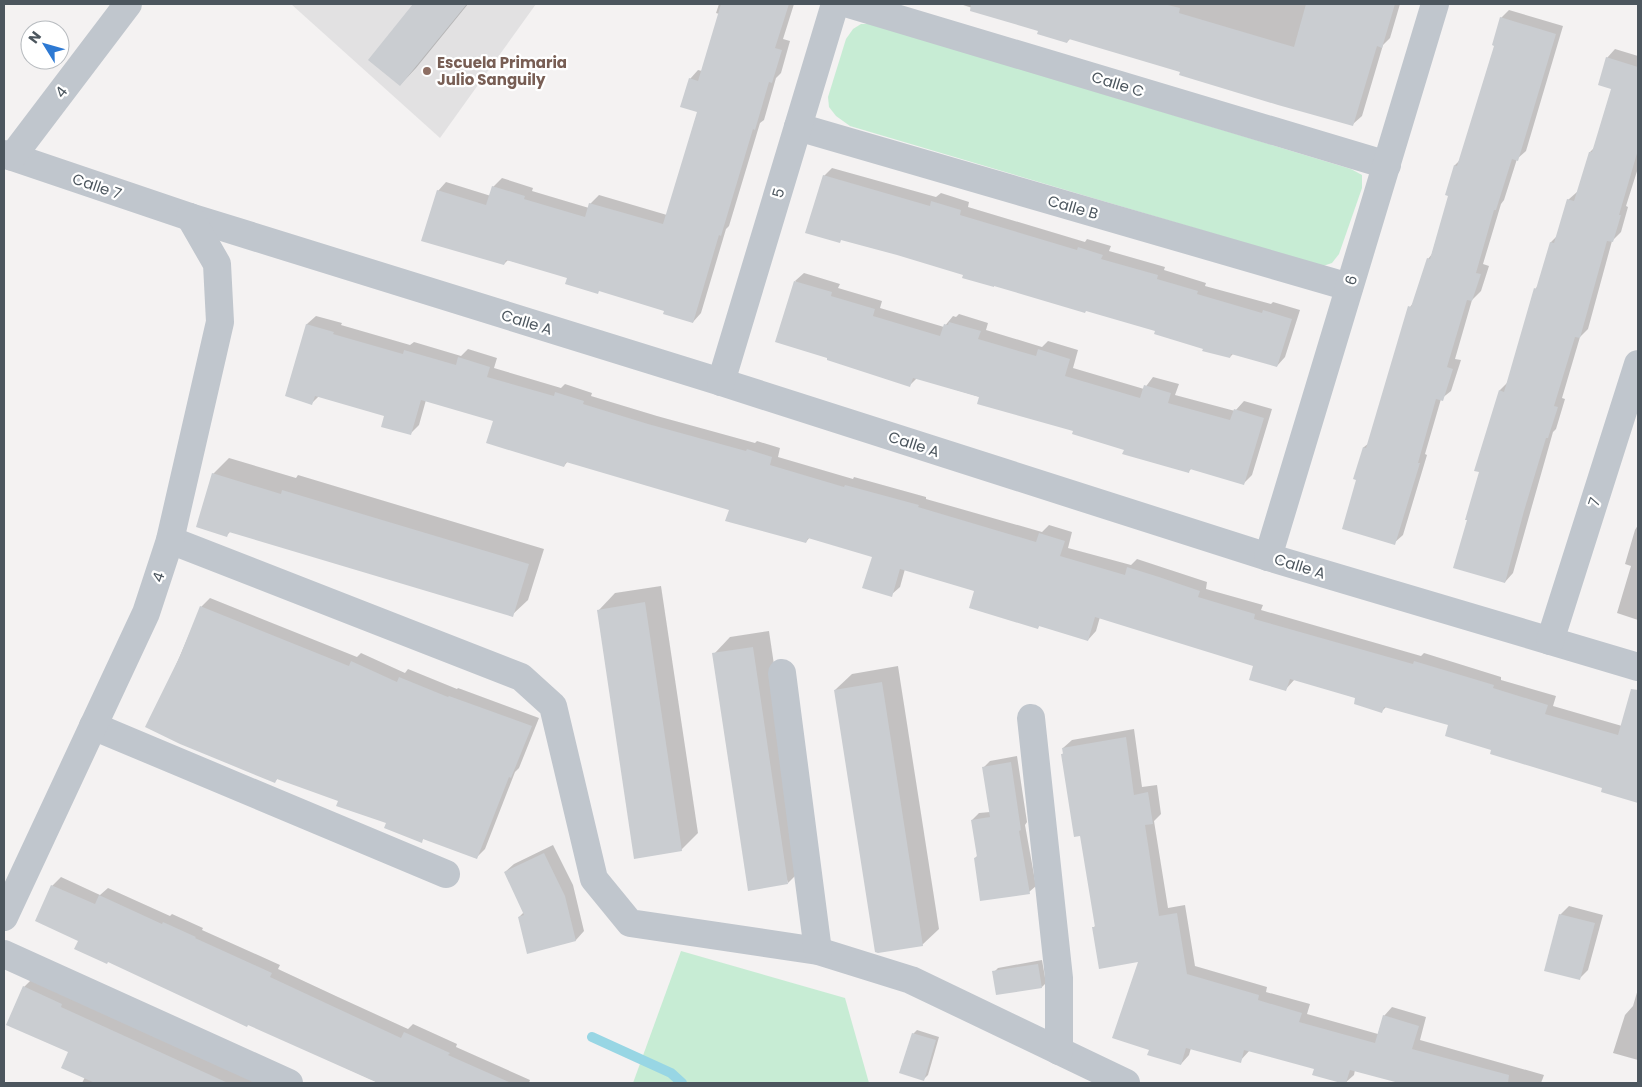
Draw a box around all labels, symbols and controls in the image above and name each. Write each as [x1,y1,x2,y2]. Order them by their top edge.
north arrow [20,20,70,70]
text: N [23,27,46,47]
place label: Escuela Primaria Julio Sanguily [437,52,567,90]
marker: Escuela Primaria Julio Sanguily [421,65,433,77]
street label: Calle C [1089,66,1147,102]
street label: 4 [50,82,72,102]
street label: Calle 7 [70,168,124,204]
street label: 5 [767,185,789,201]
street label: Calle B [1045,190,1101,224]
street label: 6 [1340,272,1362,288]
street label: Calle A [499,304,555,340]
street label: Calle A [886,426,942,462]
street label: 7 [1583,495,1605,509]
street label: Calle A [1272,548,1328,584]
street label: 4 [147,569,169,585]

